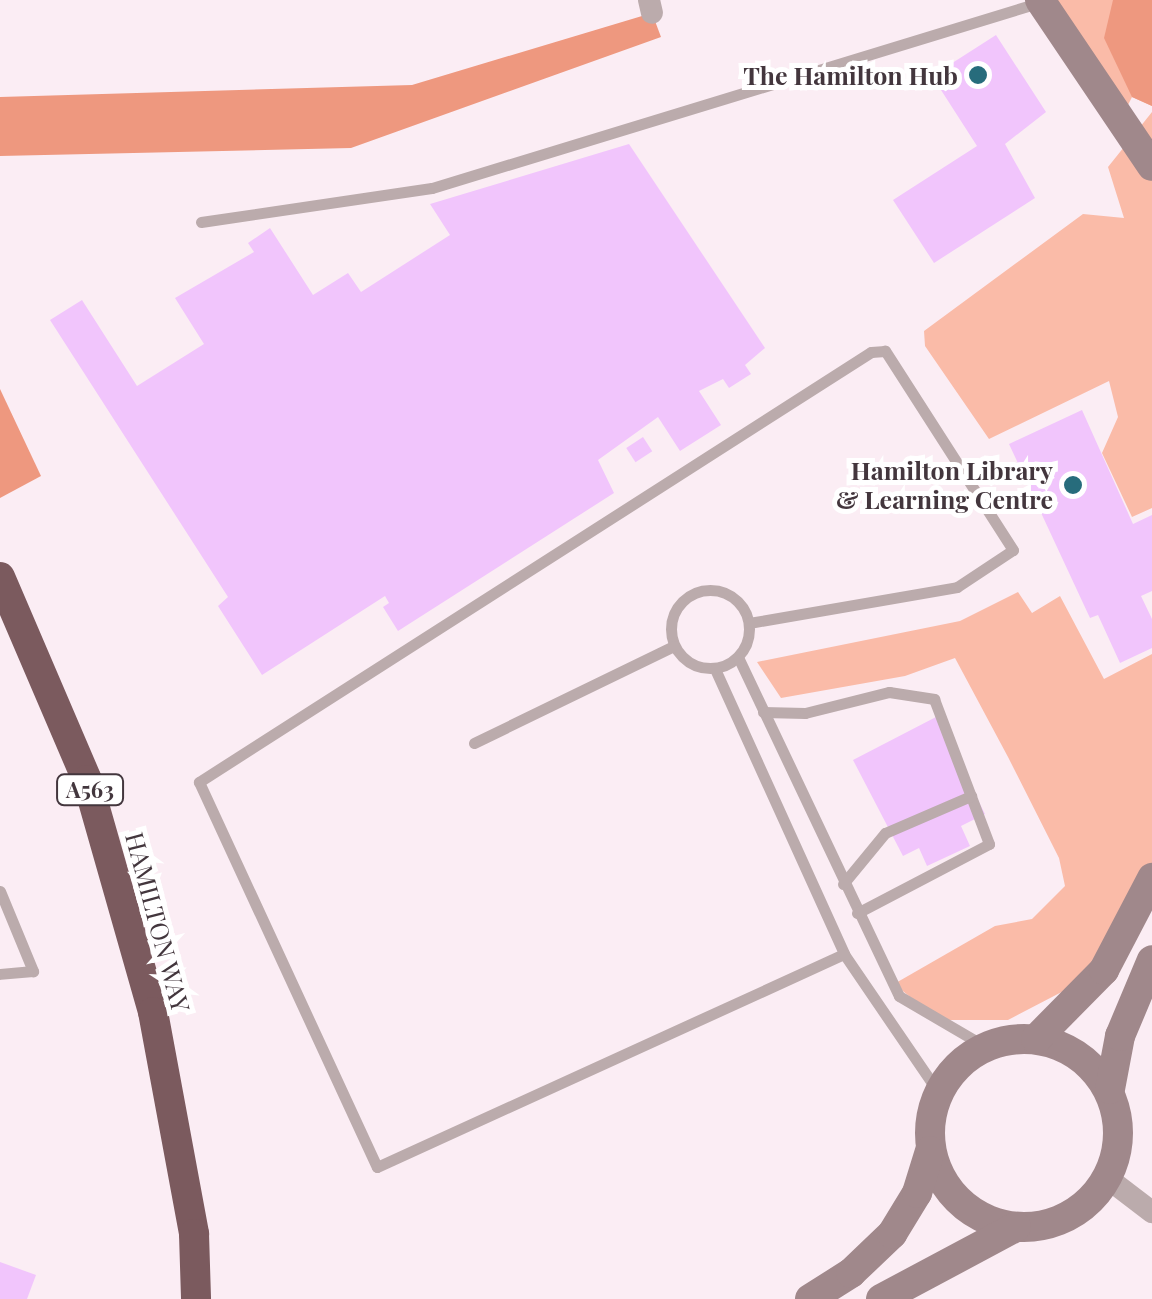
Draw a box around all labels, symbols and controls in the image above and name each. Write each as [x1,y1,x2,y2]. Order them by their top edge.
place label: The Hamilton Hub [743,60,958,90]
marker: The Hamilton Hub [967,64,989,86]
place label: Hamilton Library & Learning Centre [836,456,1053,515]
marker: Hamilton Library & Learning Centre [1062,474,1084,496]
road number: A563 [55,773,125,807]
street label: HAMILTON WAY [119,828,197,1016]

